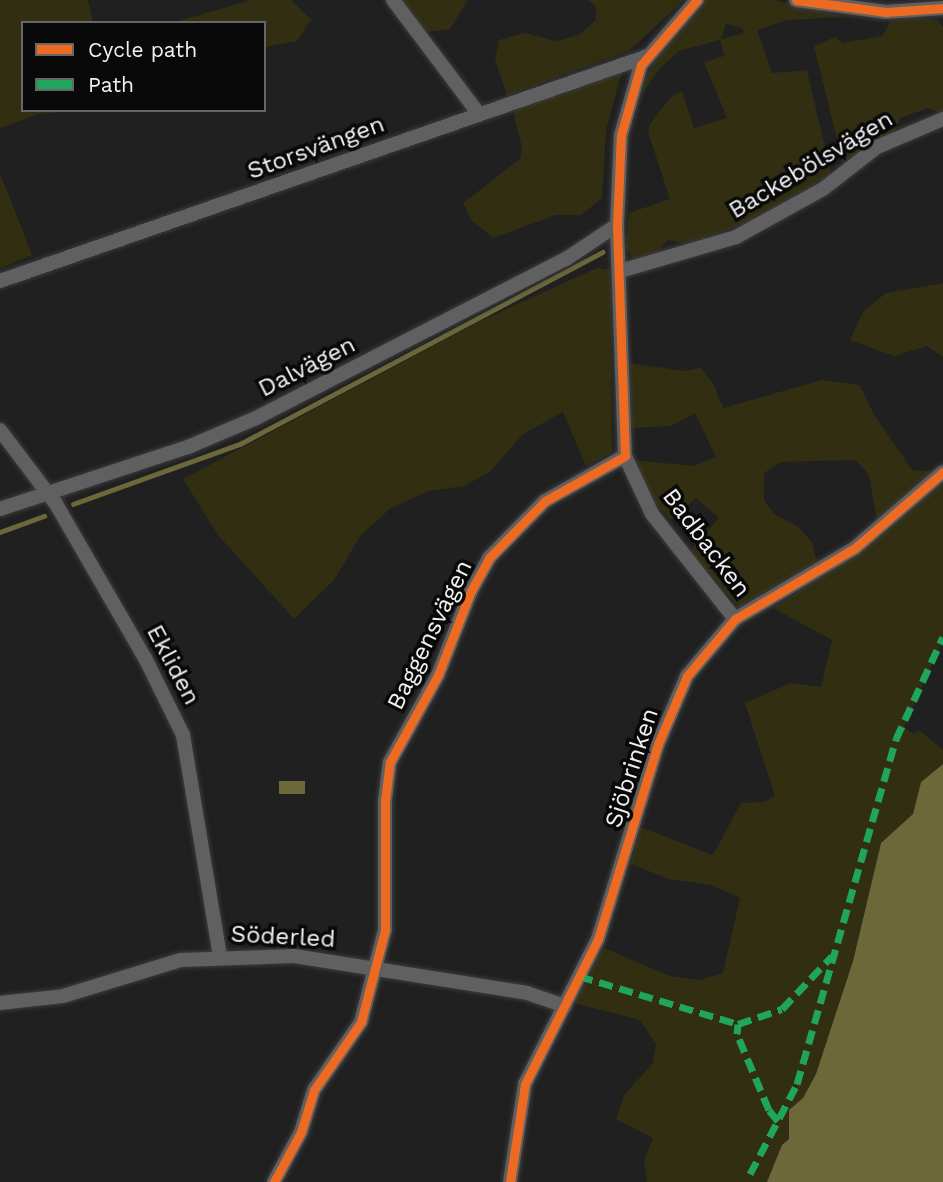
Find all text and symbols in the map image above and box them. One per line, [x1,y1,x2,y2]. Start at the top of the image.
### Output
legend [21,21,266,112]
text: Cycle path [88,37,197,62]
text: Path [88,72,134,97]
street label: Backebölsvägen [724,105,898,225]
street label: Storsvängen [244,110,388,186]
street label: Dalvägen [254,330,360,404]
street label: Badbacken [656,483,756,603]
street label: Baggensvägen [381,555,479,715]
street label: Ekliden [140,620,206,710]
street label: Sjöbrinken [599,705,665,831]
street label: Söderled [230,920,336,954]

